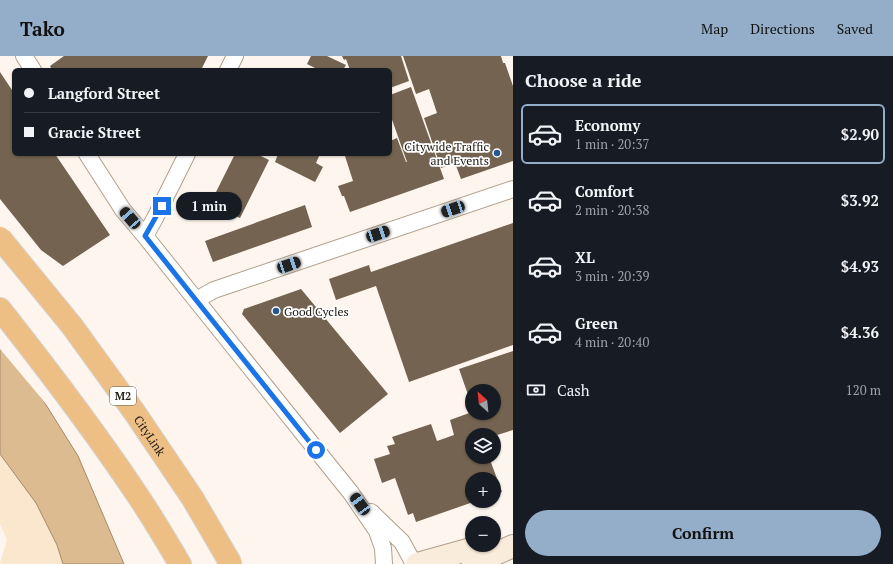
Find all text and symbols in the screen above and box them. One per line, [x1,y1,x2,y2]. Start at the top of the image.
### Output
text: Tako [20,16,65,41]
text: Map [701,19,728,38]
text: Directions [750,19,815,38]
text: Saved [837,19,873,38]
text: Choose a ride [525,68,641,92]
text: Langford Street [48,83,160,103]
text: Economy [575,115,640,135]
icon: car [527,116,563,152]
text: Gracie Street [48,122,141,142]
text: $2.90 [841,124,879,144]
text: 1 min · 20:37 [575,135,649,153]
place label: Citywide Traffic and Events [404,139,489,168]
marker: Citywide Traffic and Events [492,148,502,158]
text: Comfort [575,181,634,201]
icon: car [527,182,563,218]
text: $3.92 [841,190,879,210]
callout: 1 min [176,192,242,220]
route end [153,197,171,215]
text: 1 min [191,197,227,215]
car [440,199,466,219]
text: 2 min · 20:38 [575,201,649,219]
car [118,205,142,231]
car [365,224,391,244]
text: XL [575,247,595,267]
icon: car [527,248,563,284]
car [276,255,302,275]
text: $4.93 [841,256,879,276]
text: 3 min · 20:39 [575,267,649,285]
place label: Good Cycles [284,304,349,319]
marker: Good Cycles [271,306,281,316]
text: Green [575,313,618,333]
icon: car [527,314,563,350]
text: $4.36 [841,322,879,342]
text: 4 min · 20:40 [575,333,649,351]
icon: cash [525,379,547,401]
text: Cash [557,380,590,400]
text: 120 m [846,381,881,399]
north arrow [465,384,501,420]
map controls [465,384,501,552]
road number: M2 [110,387,136,405]
street label: CityLink [131,412,169,459]
button: layers [465,428,501,464]
route start [307,441,325,459]
button: + [465,472,501,508]
car [348,491,372,517]
button: Confirm [525,510,881,556]
button: − [465,516,501,552]

